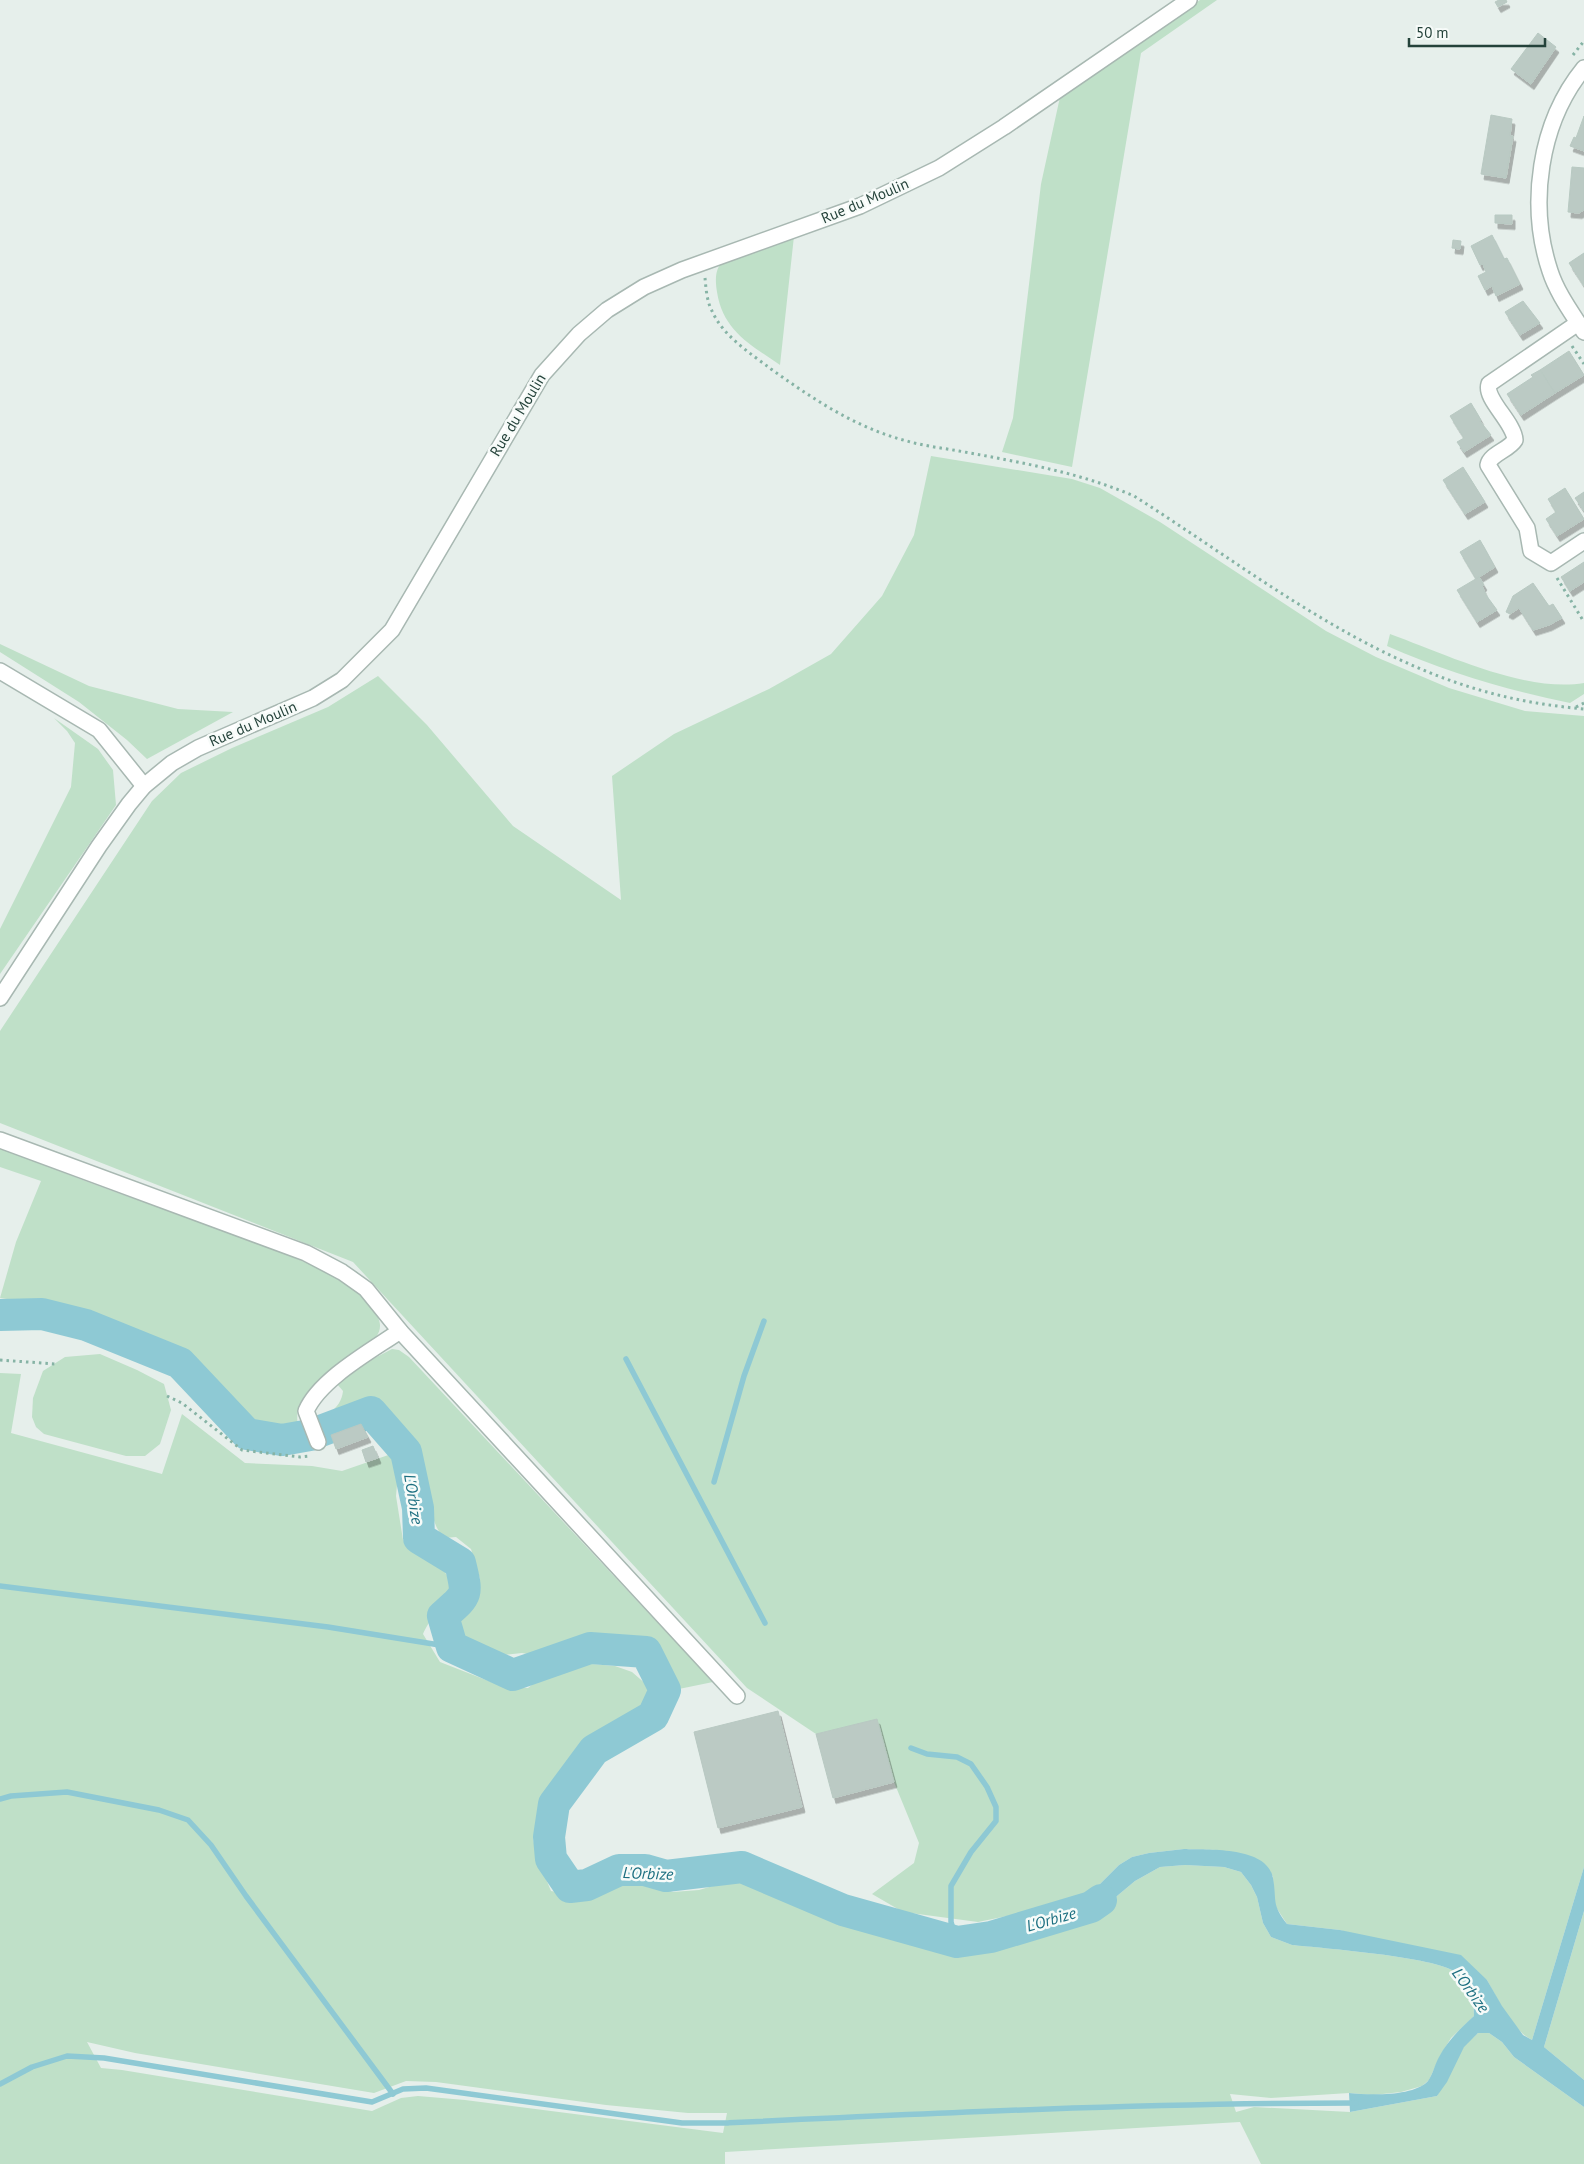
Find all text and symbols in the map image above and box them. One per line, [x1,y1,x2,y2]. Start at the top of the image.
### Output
scale bar [1409,15,1545,47]
text: 50 m [1416,23,1449,42]
street label: Rue du Moulin [818,174,911,228]
street label: Rue du Moulin [485,370,550,460]
street label: Rue du Moulin [206,697,299,751]
water label: L'Orbize [400,1472,428,1526]
water label: L'Orbize [622,1862,674,1884]
water label: L'Orbize [1024,1902,1079,1936]
water label: L'Orbize [1448,1964,1494,2017]

